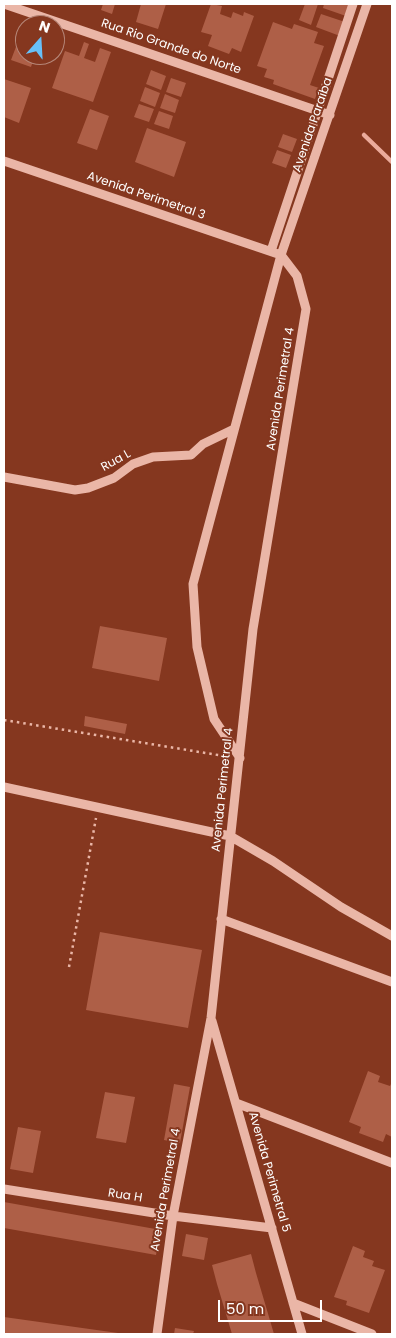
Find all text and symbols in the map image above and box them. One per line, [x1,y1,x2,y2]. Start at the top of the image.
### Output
north arrow [15,15,65,65]
text: N [36,16,53,38]
street label: Rua Rio Grande do Norte [99,16,243,78]
street label: Avenida Paraíba [290,76,336,174]
street label: Avenida Perimetral 3 [85,169,207,223]
street label: Avenida Perimetral 4 [264,326,298,452]
street label: Rua L [99,447,133,475]
street label: Avenida Perimetral 4 [209,727,237,853]
street label: Avenida Perimetral 5 [245,1110,293,1234]
street label: Avenida Perimetral 4 [148,1127,184,1253]
street label: Rua H [107,1186,143,1206]
scale bar [221,1290,325,1322]
text: 50 m [226,1298,264,1319]

